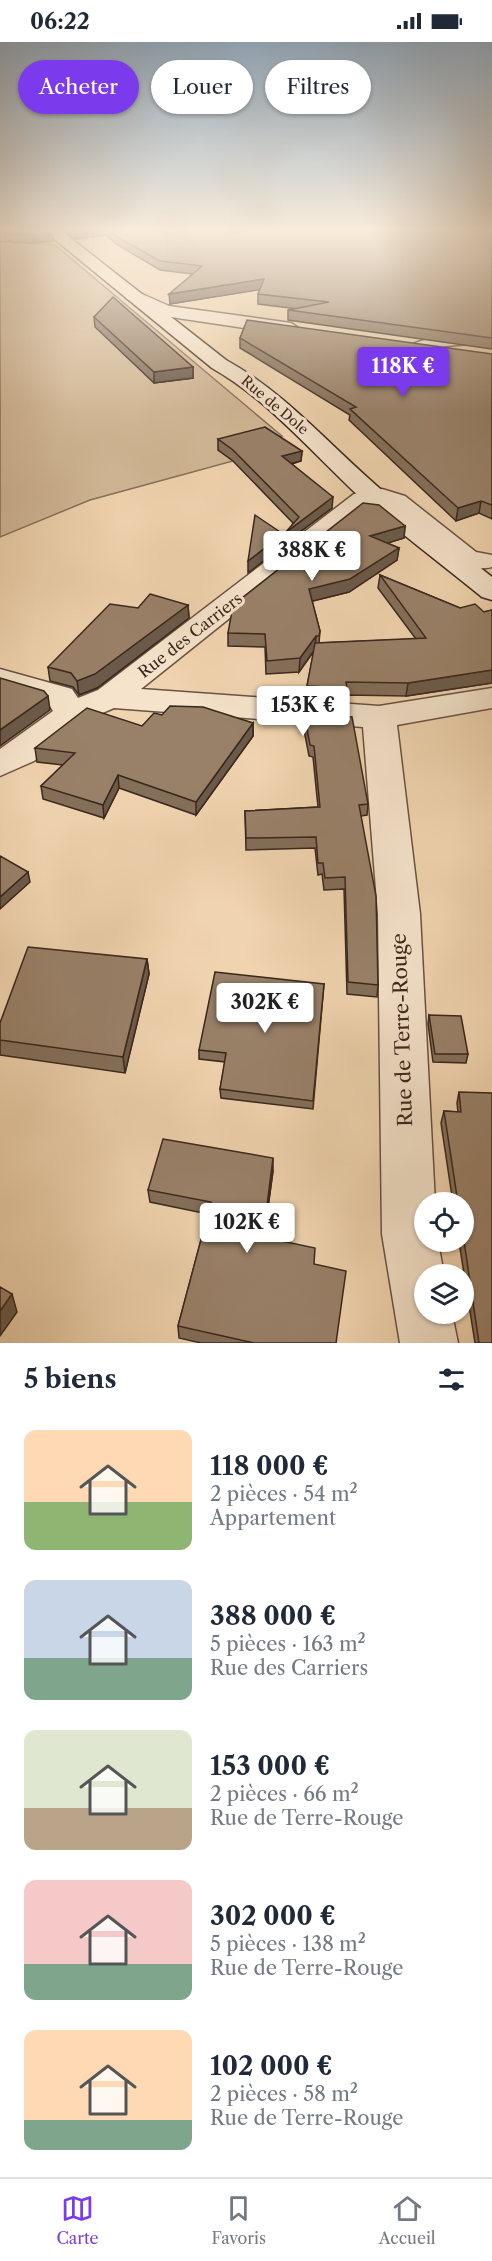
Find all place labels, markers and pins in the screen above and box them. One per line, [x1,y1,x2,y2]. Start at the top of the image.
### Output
pin: 118K € [354,347,452,398]
pin: 388K € [263,531,361,582]
pin: 153K € [254,686,352,737]
pin: 302K € [216,983,314,1034]
pin: 102K € [198,1203,296,1254]

